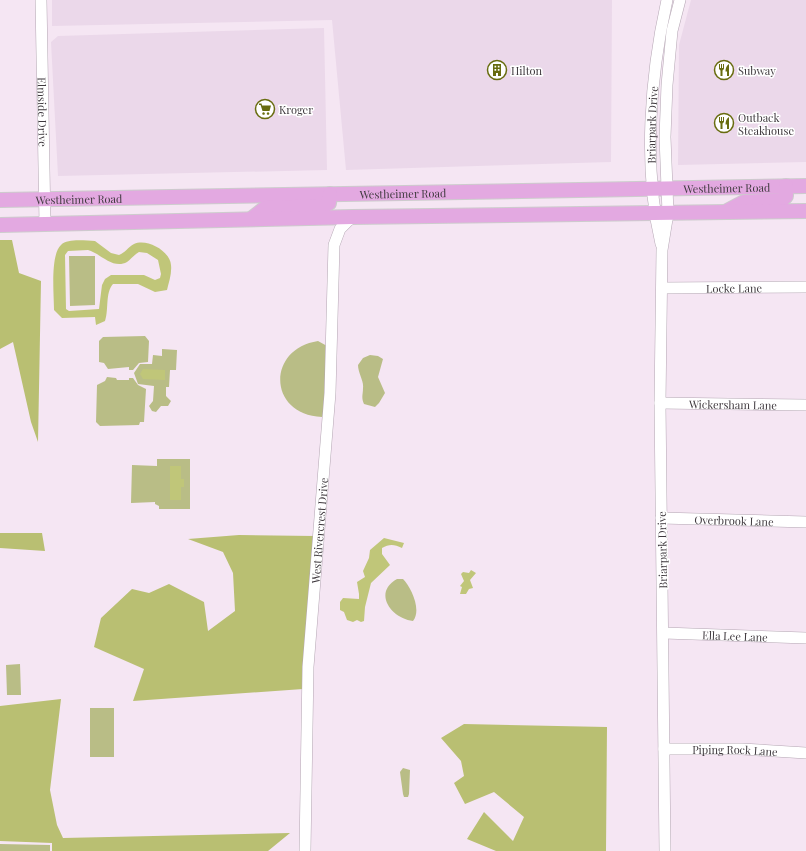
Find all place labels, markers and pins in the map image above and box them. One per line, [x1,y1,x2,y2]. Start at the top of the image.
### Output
building icon: Hilton [486,59,508,81]
restaurant icon: Subway [713,59,735,81]
place label: Hilton [511,63,543,78]
place label: Subway [738,63,776,78]
supermarket icon: Kroger [254,98,276,120]
place label: Kroger [279,102,313,117]
place label: Outback Steakhouse [738,110,794,138]
restaurant icon: Outback Steakhouse [713,112,735,134]

